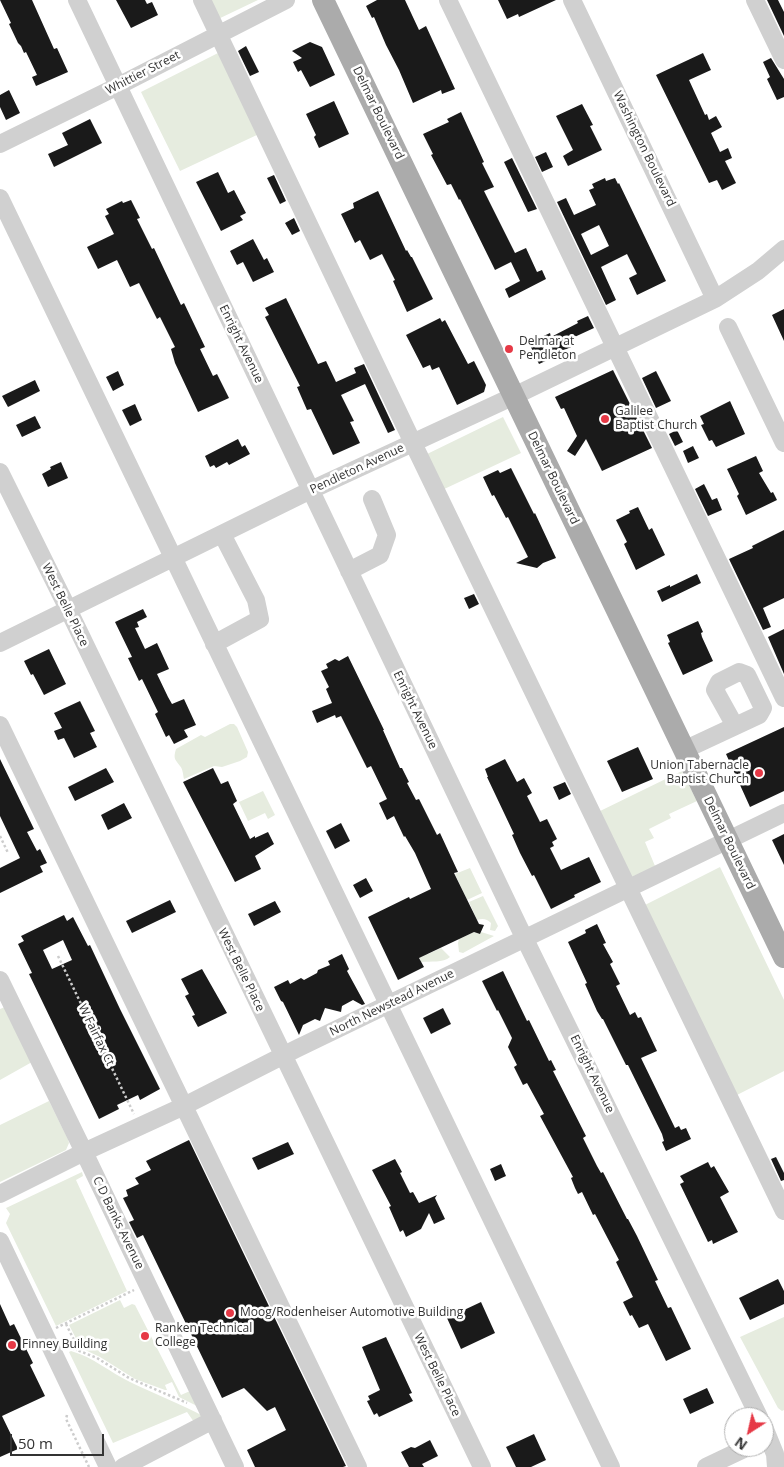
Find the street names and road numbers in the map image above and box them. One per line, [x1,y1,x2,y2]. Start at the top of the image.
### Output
street label: Whittier Street [103,48,183,98]
street label: Delmar Boulevard [349,64,407,162]
street label: Washington Boulevard [610,89,678,209]
street label: Enright Avenue [216,303,266,385]
street label: Delmar Boulevard [524,429,582,527]
street label: Pendleton Avenue [308,441,406,497]
street label: West Belle Place [39,561,91,649]
street label: Enright Avenue [390,669,440,751]
street label: Delmar Boulevard [700,794,758,892]
street label: West Belle Place [215,926,267,1014]
street label: North Newstead Avenue [327,967,457,1039]
street label: W Fairfax Ct [75,1002,117,1068]
street label: Enright Avenue [567,1033,617,1115]
street label: C D Banks Avenue [89,1174,147,1272]
street label: West Belle Place [411,1331,463,1419]

